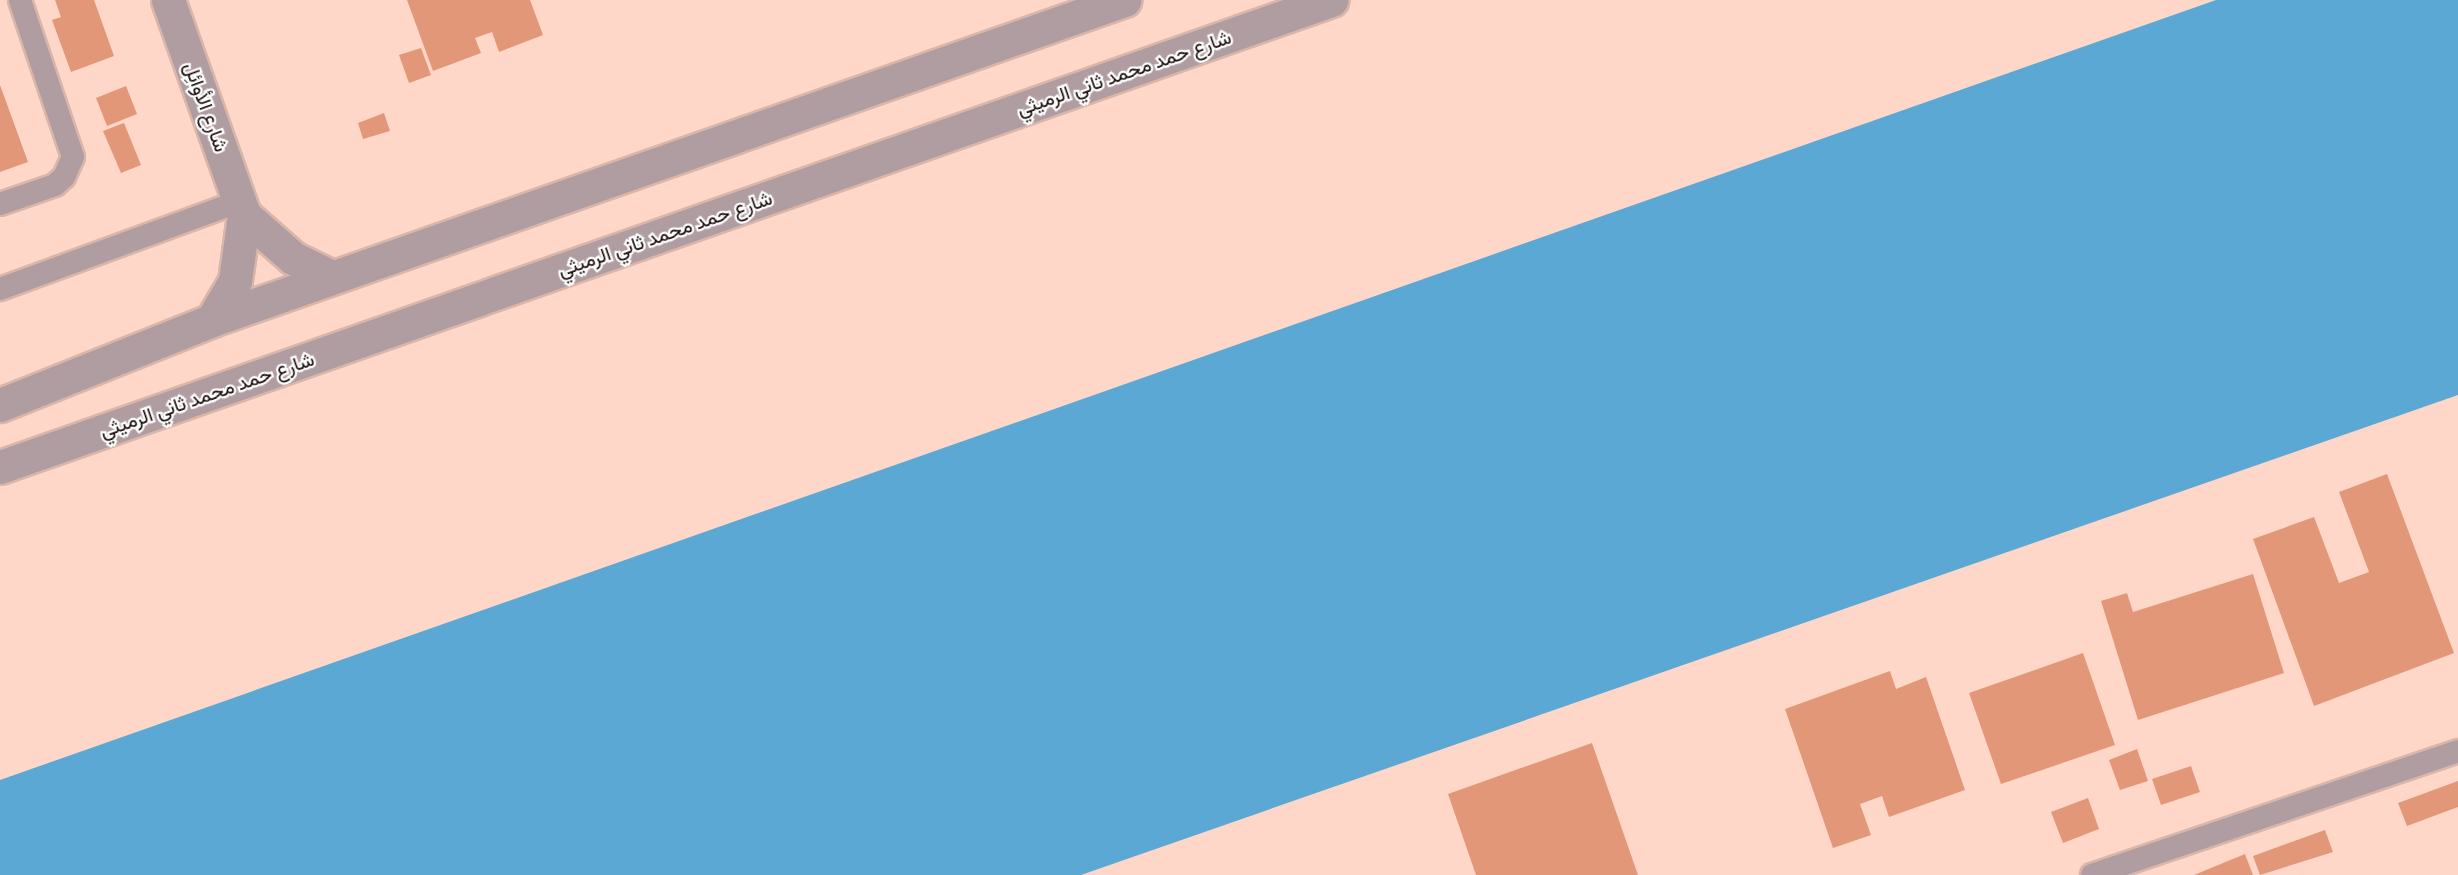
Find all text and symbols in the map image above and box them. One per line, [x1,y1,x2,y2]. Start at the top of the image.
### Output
street label: شارع حمد محمد ثاني الرميثي [1014,25,1234,121]
street label: شارع الأوائِل [179,59,233,155]
street label: شارع حمد محمد ثاني الرميثي [555,186,775,282]
street label: شارع حمد محمد ثاني الرميثي [97,347,317,443]

